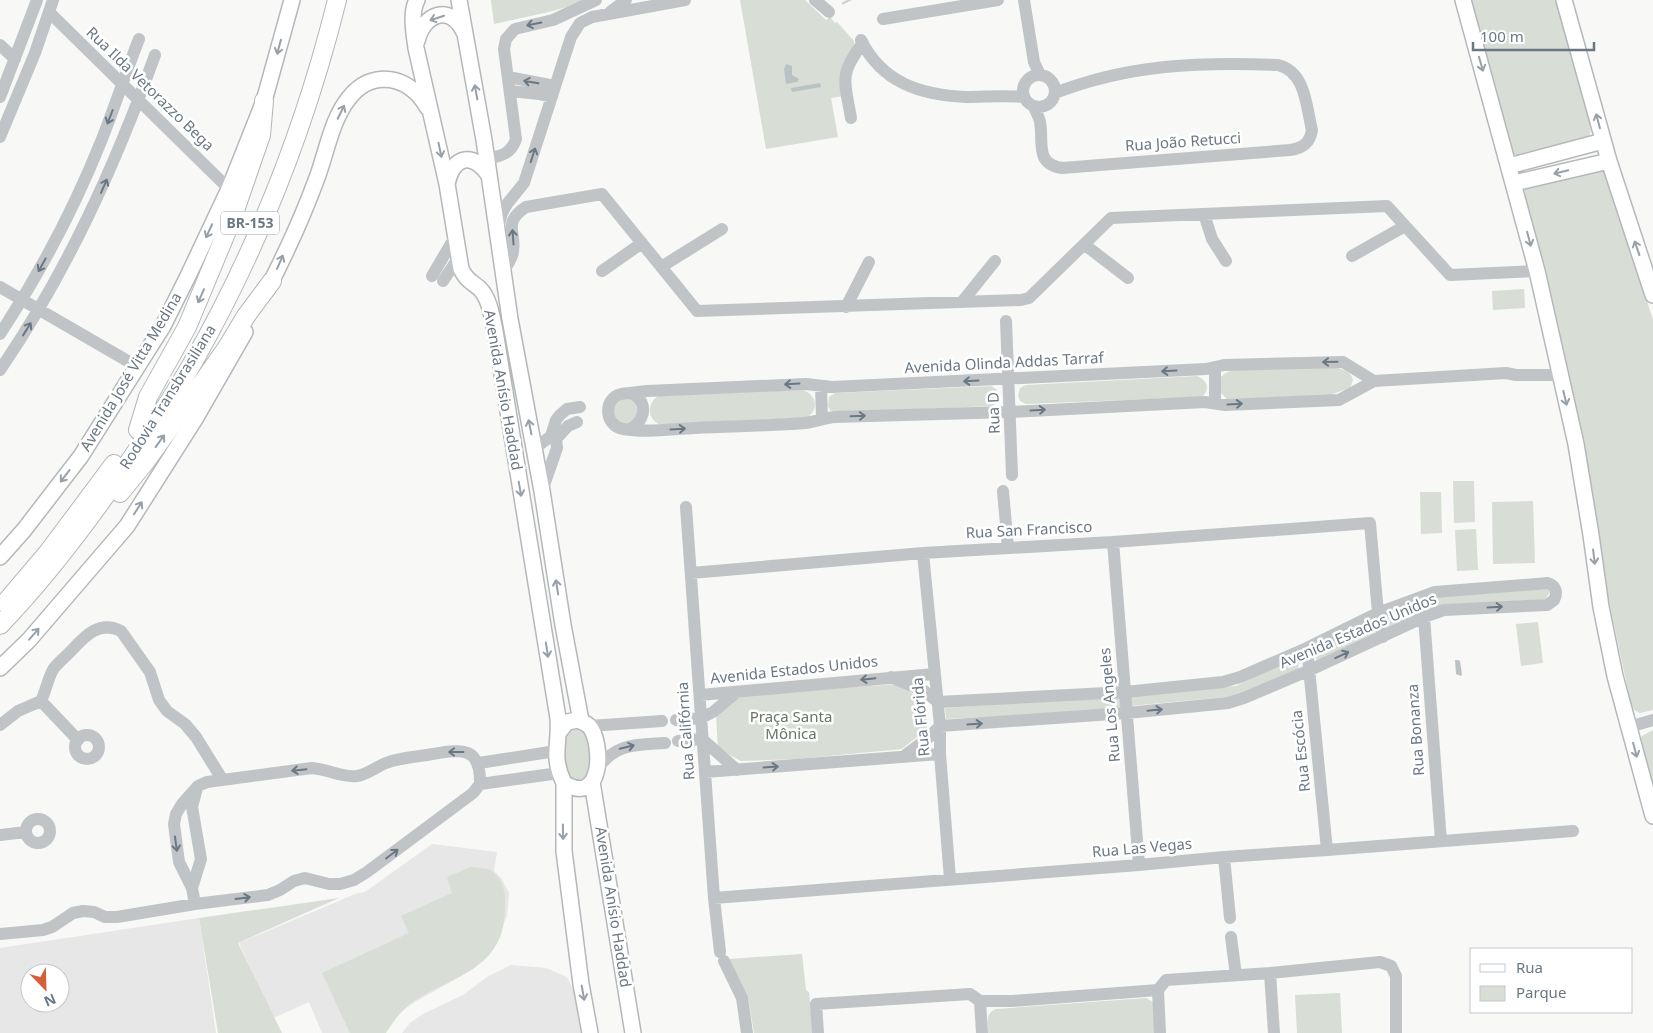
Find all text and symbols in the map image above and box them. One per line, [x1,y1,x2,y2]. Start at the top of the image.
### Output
one-way arrow [429,13,445,23]
one-way arrow [527,20,543,30]
scale bar [1473,20,1594,52]
street label: Rua Ilda Vetorazzo Bega [82,22,219,155]
text: 100 m [1480,26,1524,46]
one-way arrow [273,39,283,55]
one-way arrow [1476,55,1486,71]
one-way arrow [524,77,540,86]
one-way arrow [470,84,480,100]
one-way arrow [336,104,346,119]
one-way arrow [105,109,114,125]
one-way arrow [1592,113,1602,129]
street label: Rua João Retucci [1124,127,1242,155]
one-way arrow [436,142,445,158]
one-way arrow [529,147,538,163]
one-way arrow [1554,168,1570,177]
one-way arrow [99,179,109,194]
road number: BR-153 [221,212,279,234]
one-way arrow [204,223,213,238]
one-way arrow [508,229,517,245]
one-way arrow [1524,231,1534,247]
one-way arrow [1632,241,1641,257]
one-way arrow [276,255,286,270]
one-way arrow [36,257,46,271]
street label: Avenida José Vitta Medina [75,288,186,455]
one-way arrow [195,288,205,303]
street label: Avenida Anísio Haddad [480,308,528,472]
street label: Rodovia Transbrasiliana [114,320,220,473]
one-way arrow [22,322,32,336]
street label: Avenida Olinda Addas Tarraf [904,347,1105,377]
one-way arrow [1323,358,1339,367]
one-way arrow [1161,367,1177,376]
one-way arrow [964,376,980,386]
one-way arrow [784,380,800,389]
one-way arrow [1561,389,1570,405]
street label: Rua D [982,392,1004,434]
one-way arrow [1226,400,1242,409]
one-way arrow [1029,406,1045,415]
one-way arrow [849,412,865,421]
one-way arrow [525,419,534,435]
one-way arrow [670,424,686,433]
one-way arrow [155,434,165,448]
one-way arrow [59,470,70,483]
one-way arrow [516,481,526,497]
one-way arrow [133,502,143,516]
street label: Rua San Francisco [965,516,1093,542]
one-way arrow [1589,549,1599,565]
one-way arrow [552,580,562,596]
street label: Avenida Estados Unidos [1276,588,1439,672]
one-way arrow [1487,603,1503,612]
one-way arrow [29,627,40,640]
one-way arrow [542,641,552,657]
street label: Rua Los Angeles [1094,647,1124,763]
street label: Avenida Estados Unidos [709,650,879,688]
one-way arrow [1334,650,1349,659]
one-way arrow [860,674,876,684]
street label: Rua Flórida [907,677,933,757]
street label: Rua Califórnia [672,681,698,781]
street label: Rua Bonanza [1402,683,1428,777]
one-way arrow [1147,705,1163,715]
park label: Praça Santa Mônica [750,706,832,743]
street label: Rua Escócia [1286,709,1314,793]
one-way arrow [967,719,983,728]
one-way arrow [618,742,634,751]
one-way arrow [1631,742,1641,758]
one-way arrow [449,747,465,756]
one-way arrow [763,762,779,772]
one-way arrow [291,765,307,775]
one-way arrow [559,824,568,840]
street label: Avenida Anísio Haddad [591,825,637,989]
street label: Rua Las Vegas [1091,833,1193,861]
one-way arrow [171,836,181,852]
one-way arrow [385,848,398,859]
one-way arrow [235,893,251,903]
legend [1470,948,1633,1013]
text: Rua [1516,957,1543,977]
north arrow [20,963,70,1013]
text: Parque [1516,982,1566,1002]
one-way arrow [579,985,589,1001]
text: N [41,989,59,1011]

